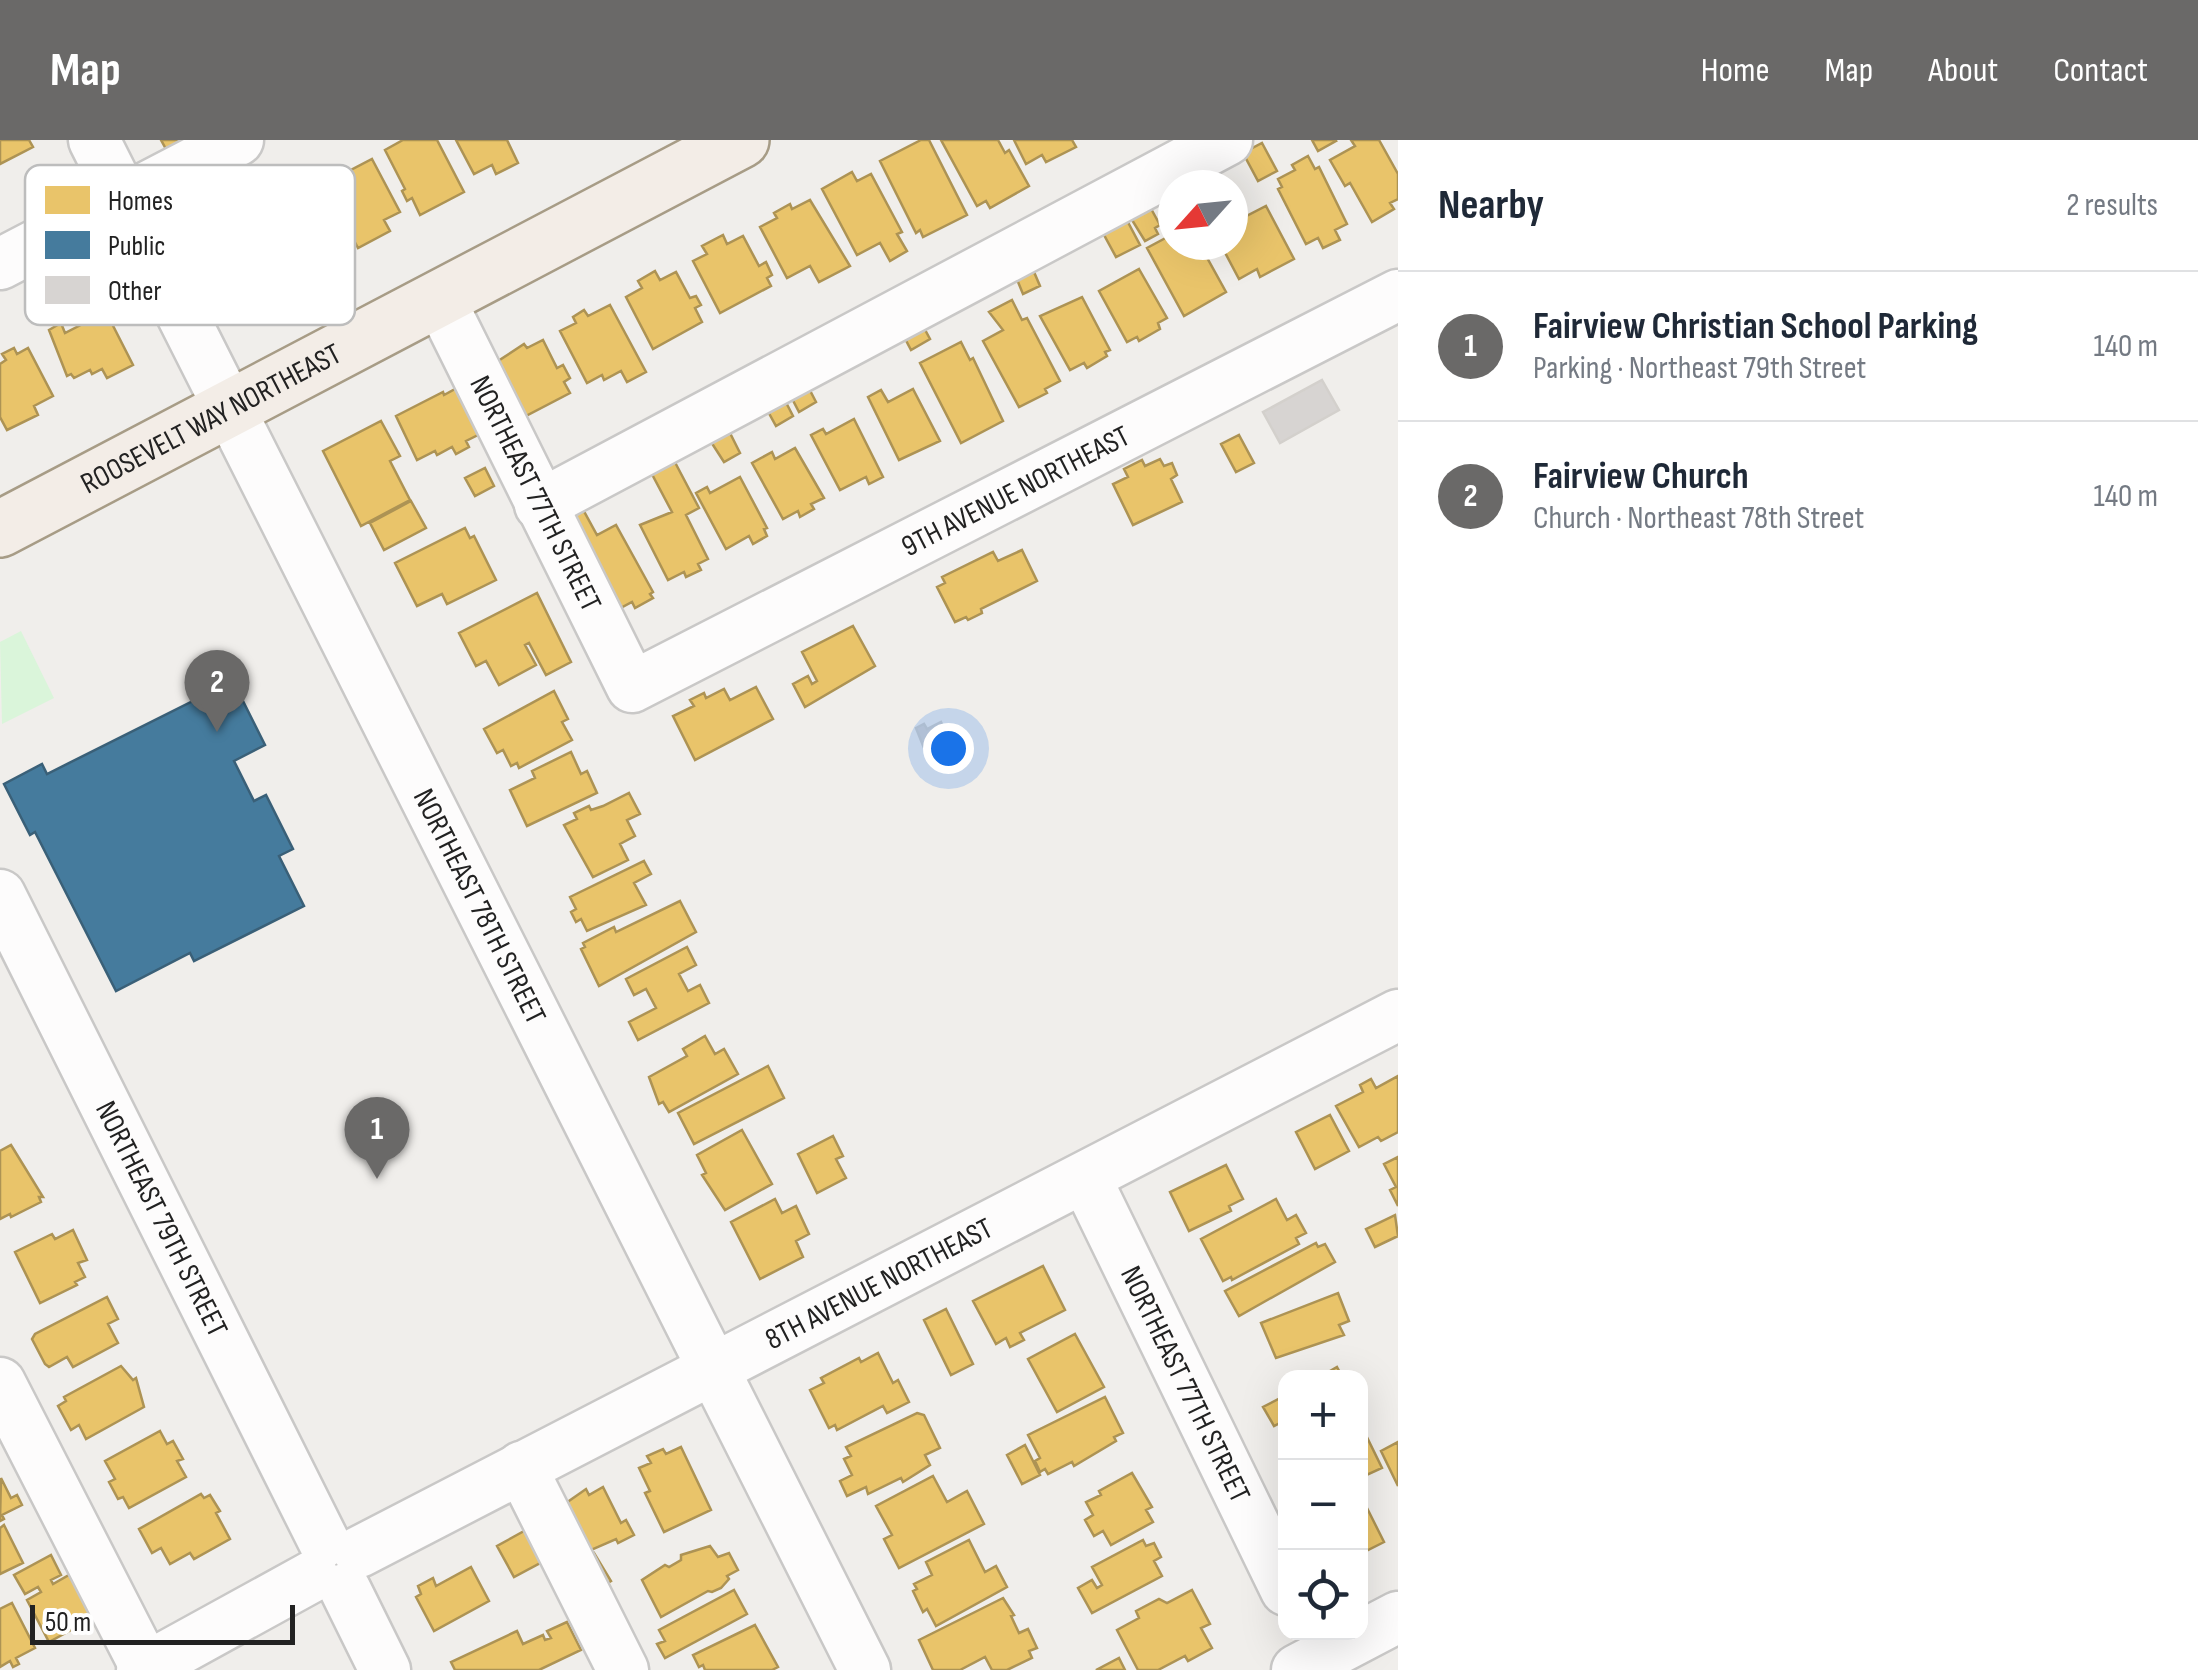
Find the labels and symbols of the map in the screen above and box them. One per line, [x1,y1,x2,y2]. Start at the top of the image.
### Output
legend [25,165,355,325]
north arrow [1158,170,1248,260]
text: Homes [108,185,173,218]
text: Public [108,230,165,263]
text: Other [108,275,162,308]
street label: ROOSEVELT WAY NORTHEAST [75,336,347,502]
street label: NORTHEAST 77TH STREET [461,370,609,617]
street label: 9TH AVENUE NORTHEAST [896,418,1136,565]
pin: 2 [184,650,250,732]
your location [923,723,974,774]
street label: NORTHEAST 78TH STREET [405,783,553,1030]
street label: NORTHEAST 79TH STREET [87,1095,235,1343]
pin: 1 [344,1096,410,1179]
street label: 8TH AVENUE NORTHEAST [759,1211,999,1358]
street label: NORTHEAST 77TH STREET [1112,1260,1258,1508]
scale bar [30,1600,295,1644]

